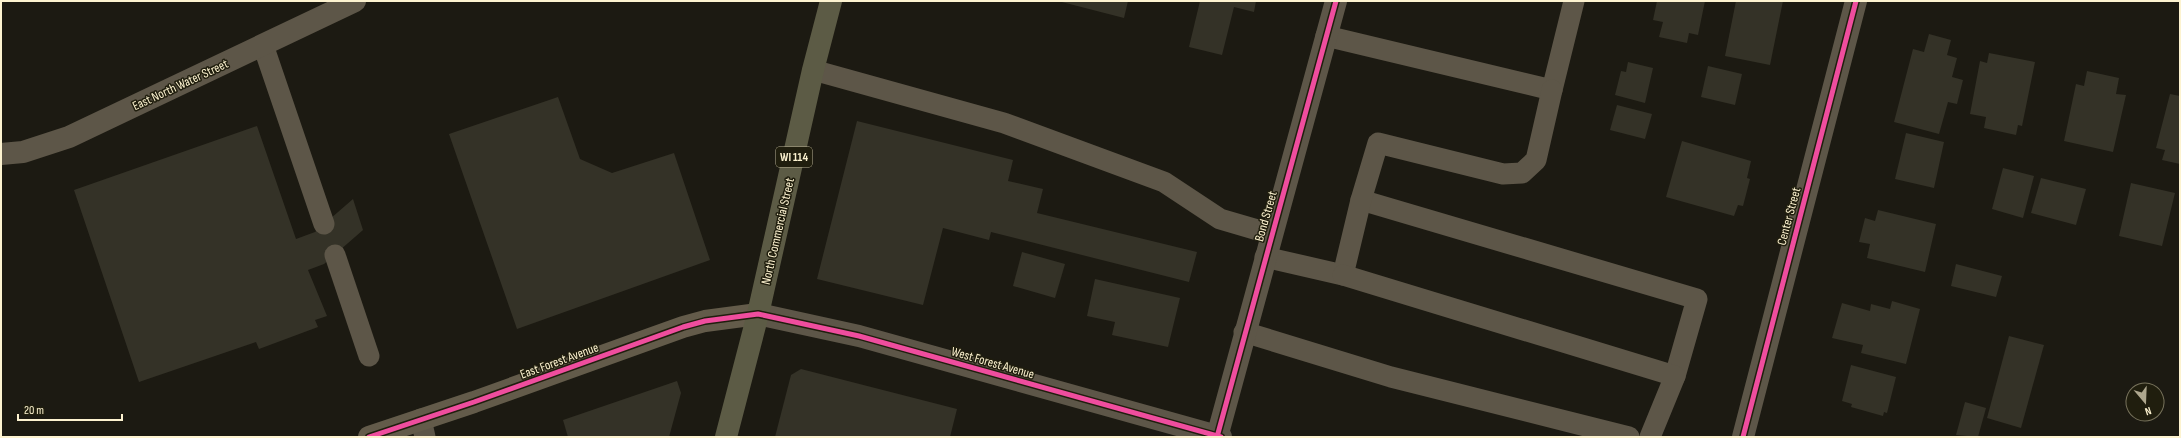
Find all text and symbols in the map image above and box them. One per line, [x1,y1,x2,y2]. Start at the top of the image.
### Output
street label: East North Water Street [130,56,231,114]
road number: WI 114 [776,147,812,167]
street label: North Commercial Street [758,176,798,286]
street label: Center Street [1774,185,1804,247]
street label: Bond Street [1251,189,1281,243]
street label: East Forest Avenue [518,339,601,383]
street label: West Forest Avenue [949,343,1036,382]
north arrow [2125,382,2165,422]
scale bar [18,396,122,422]
text: 20 m [24,403,44,418]
text: N [2143,404,2153,418]

